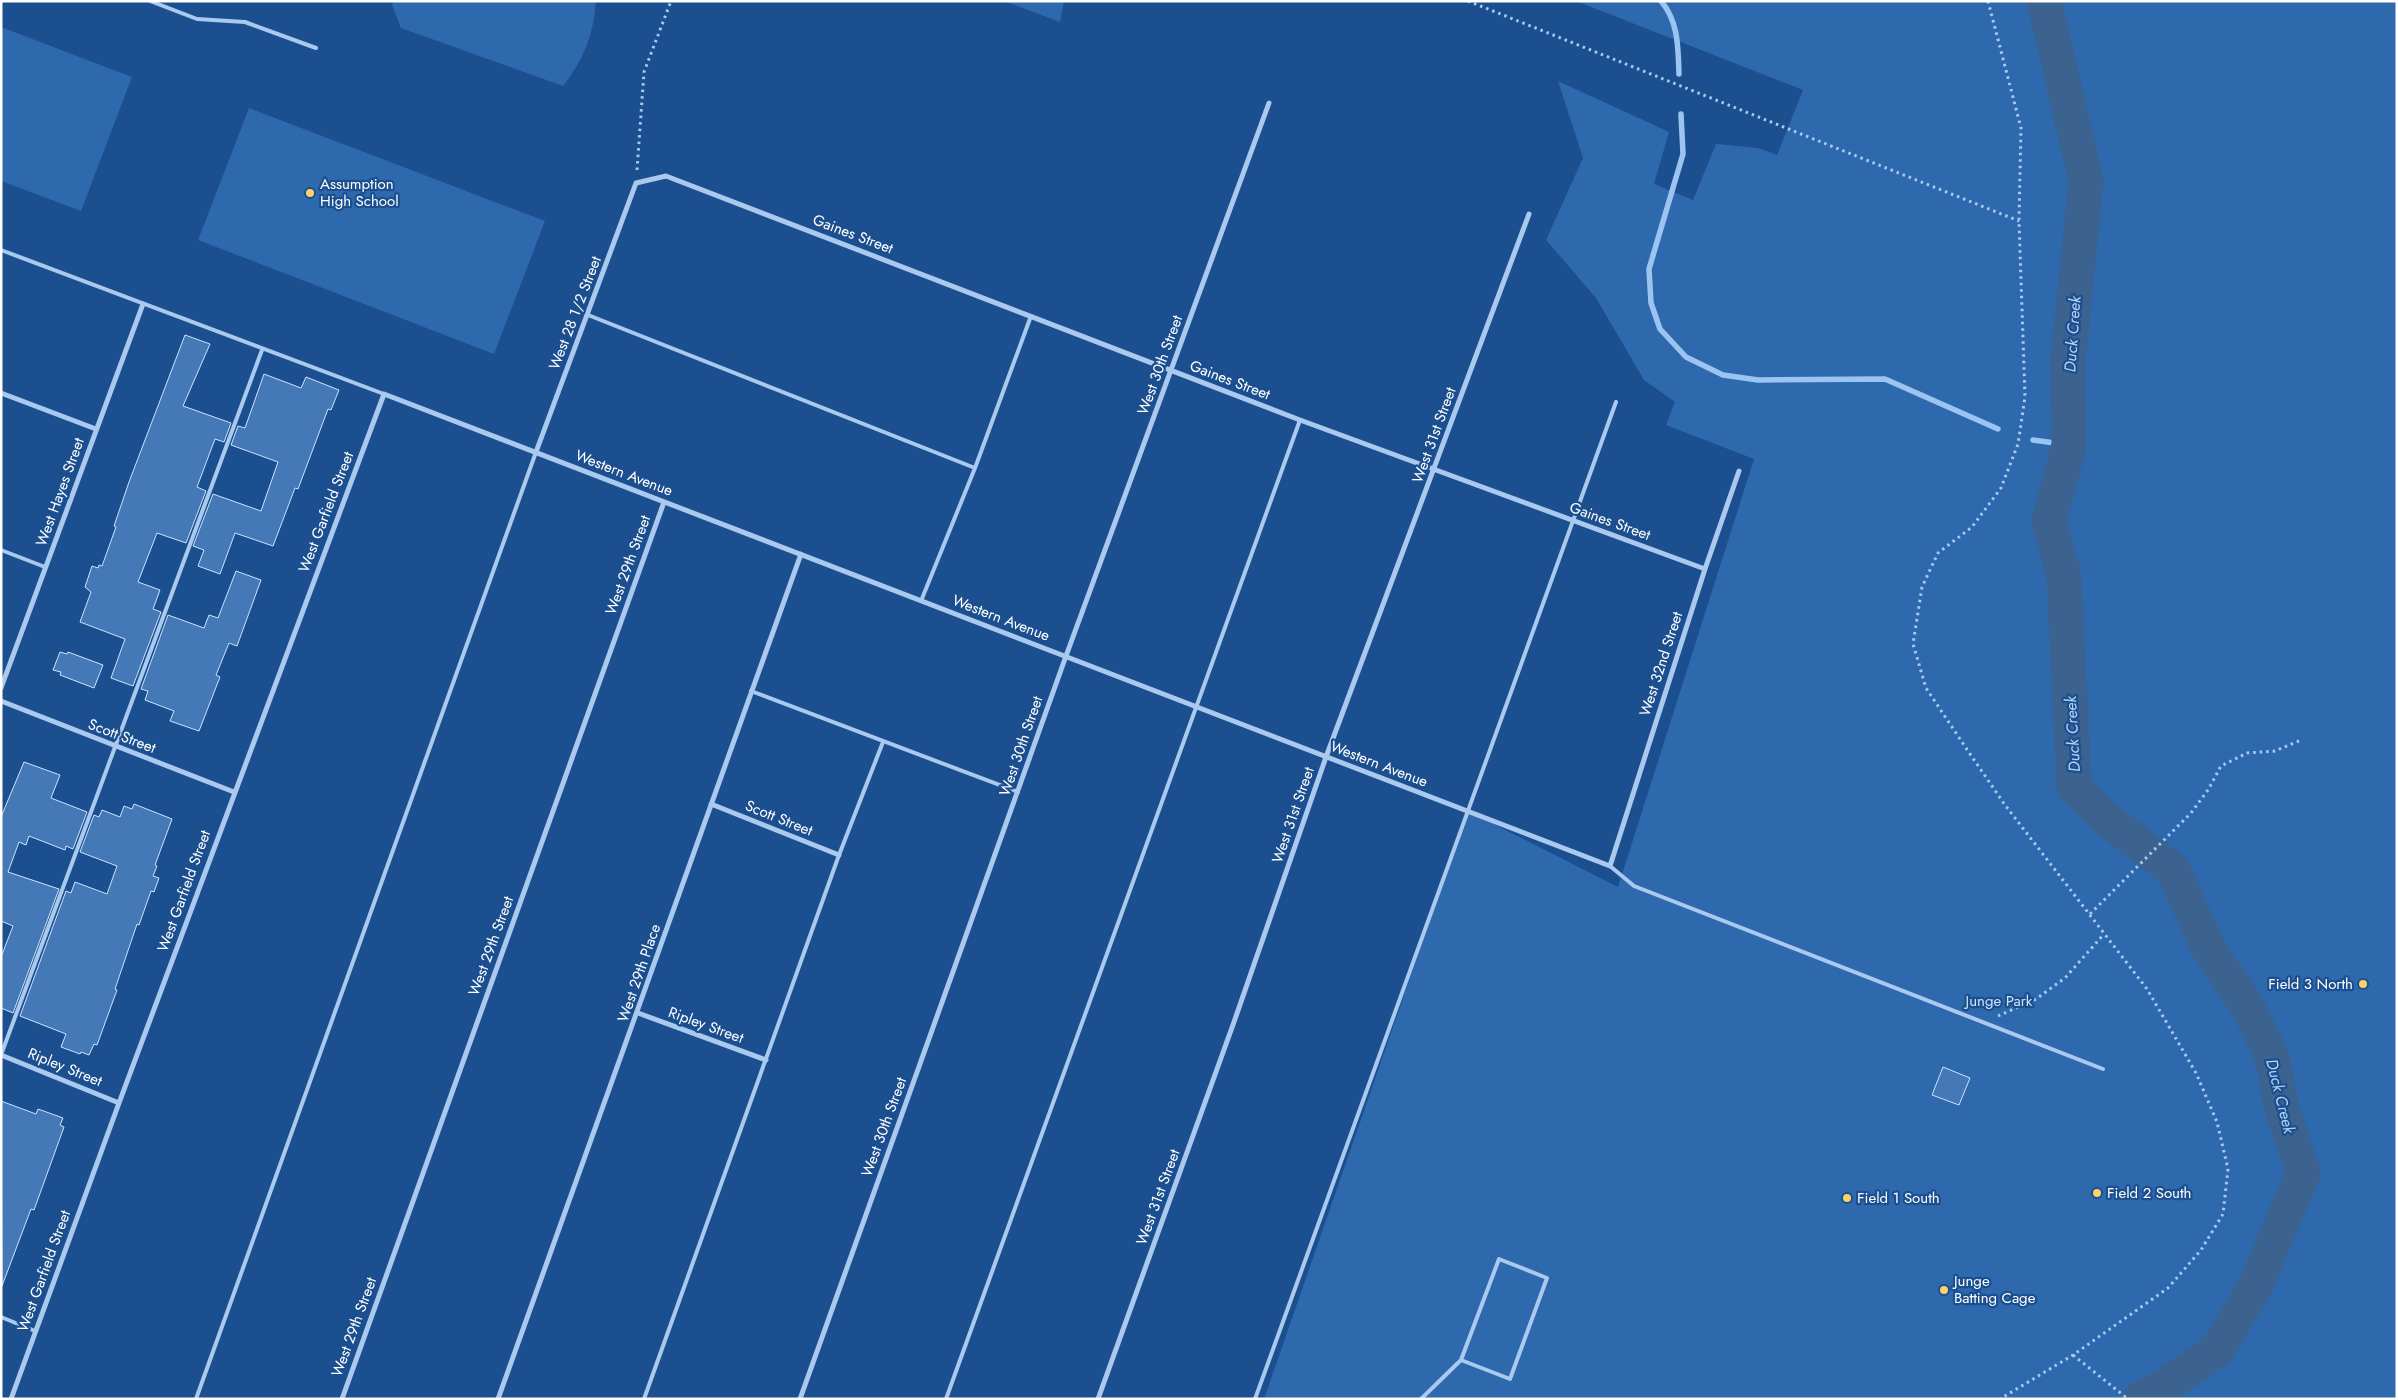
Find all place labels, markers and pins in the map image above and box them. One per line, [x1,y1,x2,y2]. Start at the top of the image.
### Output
place label: Assumption High School [320,173,399,212]
marker: Assumption High School [304,187,316,199]
place label: Field 3 North [2268,973,2353,995]
marker: Field 3 North [2357,978,2369,990]
place label: Field 2 South [2107,1182,2191,1204]
place label: Field 1 South [1857,1187,1940,1209]
marker: Field 2 South [2091,1187,2103,1199]
marker: Field 1 South [1841,1192,1853,1204]
place label: Junge Batting Cage [1952,1270,2036,1309]
marker: Junge Batting Cage [1938,1284,1950,1296]

